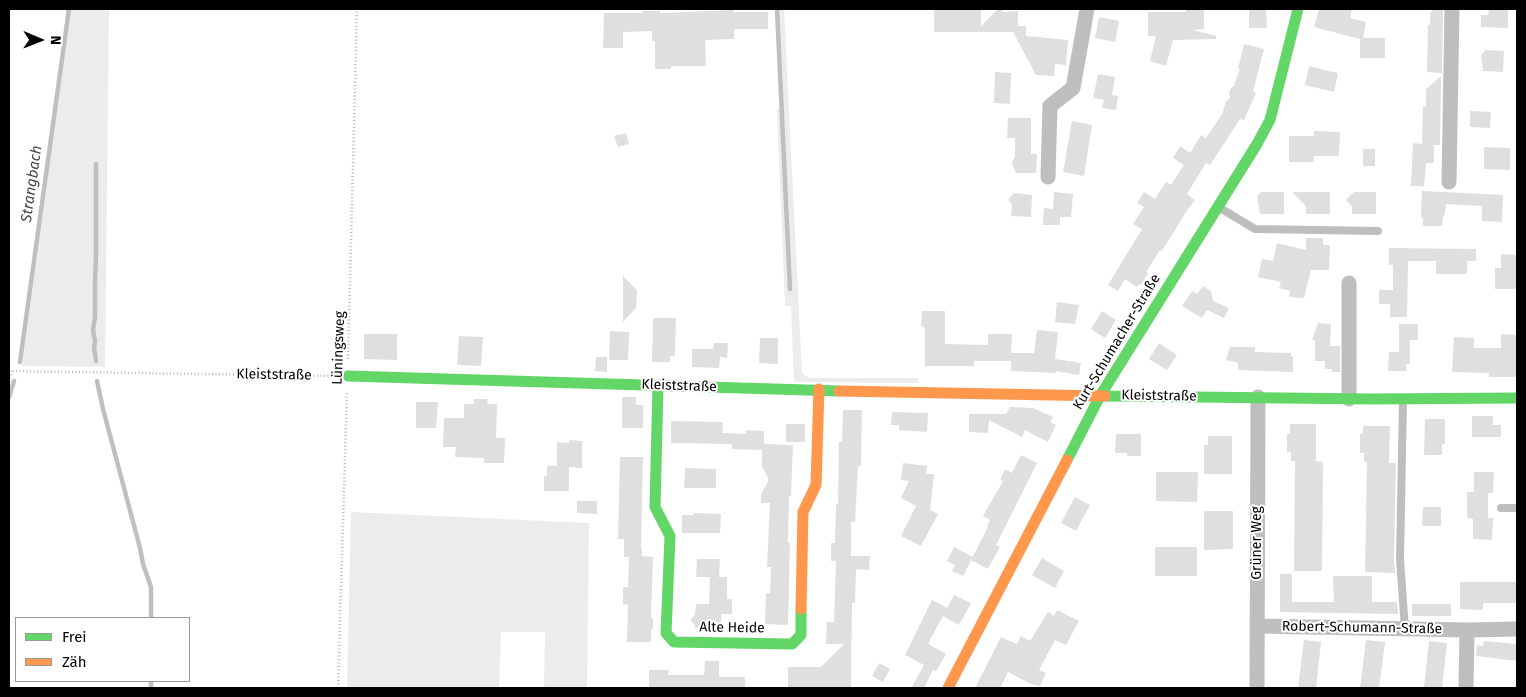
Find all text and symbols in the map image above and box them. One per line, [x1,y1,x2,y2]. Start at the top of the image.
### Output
north arrow [15,15,65,65]
text: N [47,35,64,45]
water label: Strangbach [18,144,46,224]
street label: Kurt-Schumacher-Straße [1070,271,1164,413]
street label: Lüningsweg [329,311,349,385]
street label: Kleiststraße [236,366,312,384]
street label: Kleiststraße [641,376,717,396]
street label: Kleiststraße [1121,387,1197,405]
street label: Grüner Weg [1249,506,1265,580]
legend [15,617,190,682]
street label: Robert-Schumann-Straße [1282,618,1442,638]
street label: Alte Heide [699,619,765,637]
text: Frei [62,628,87,646]
text: Zäh [62,653,87,671]

